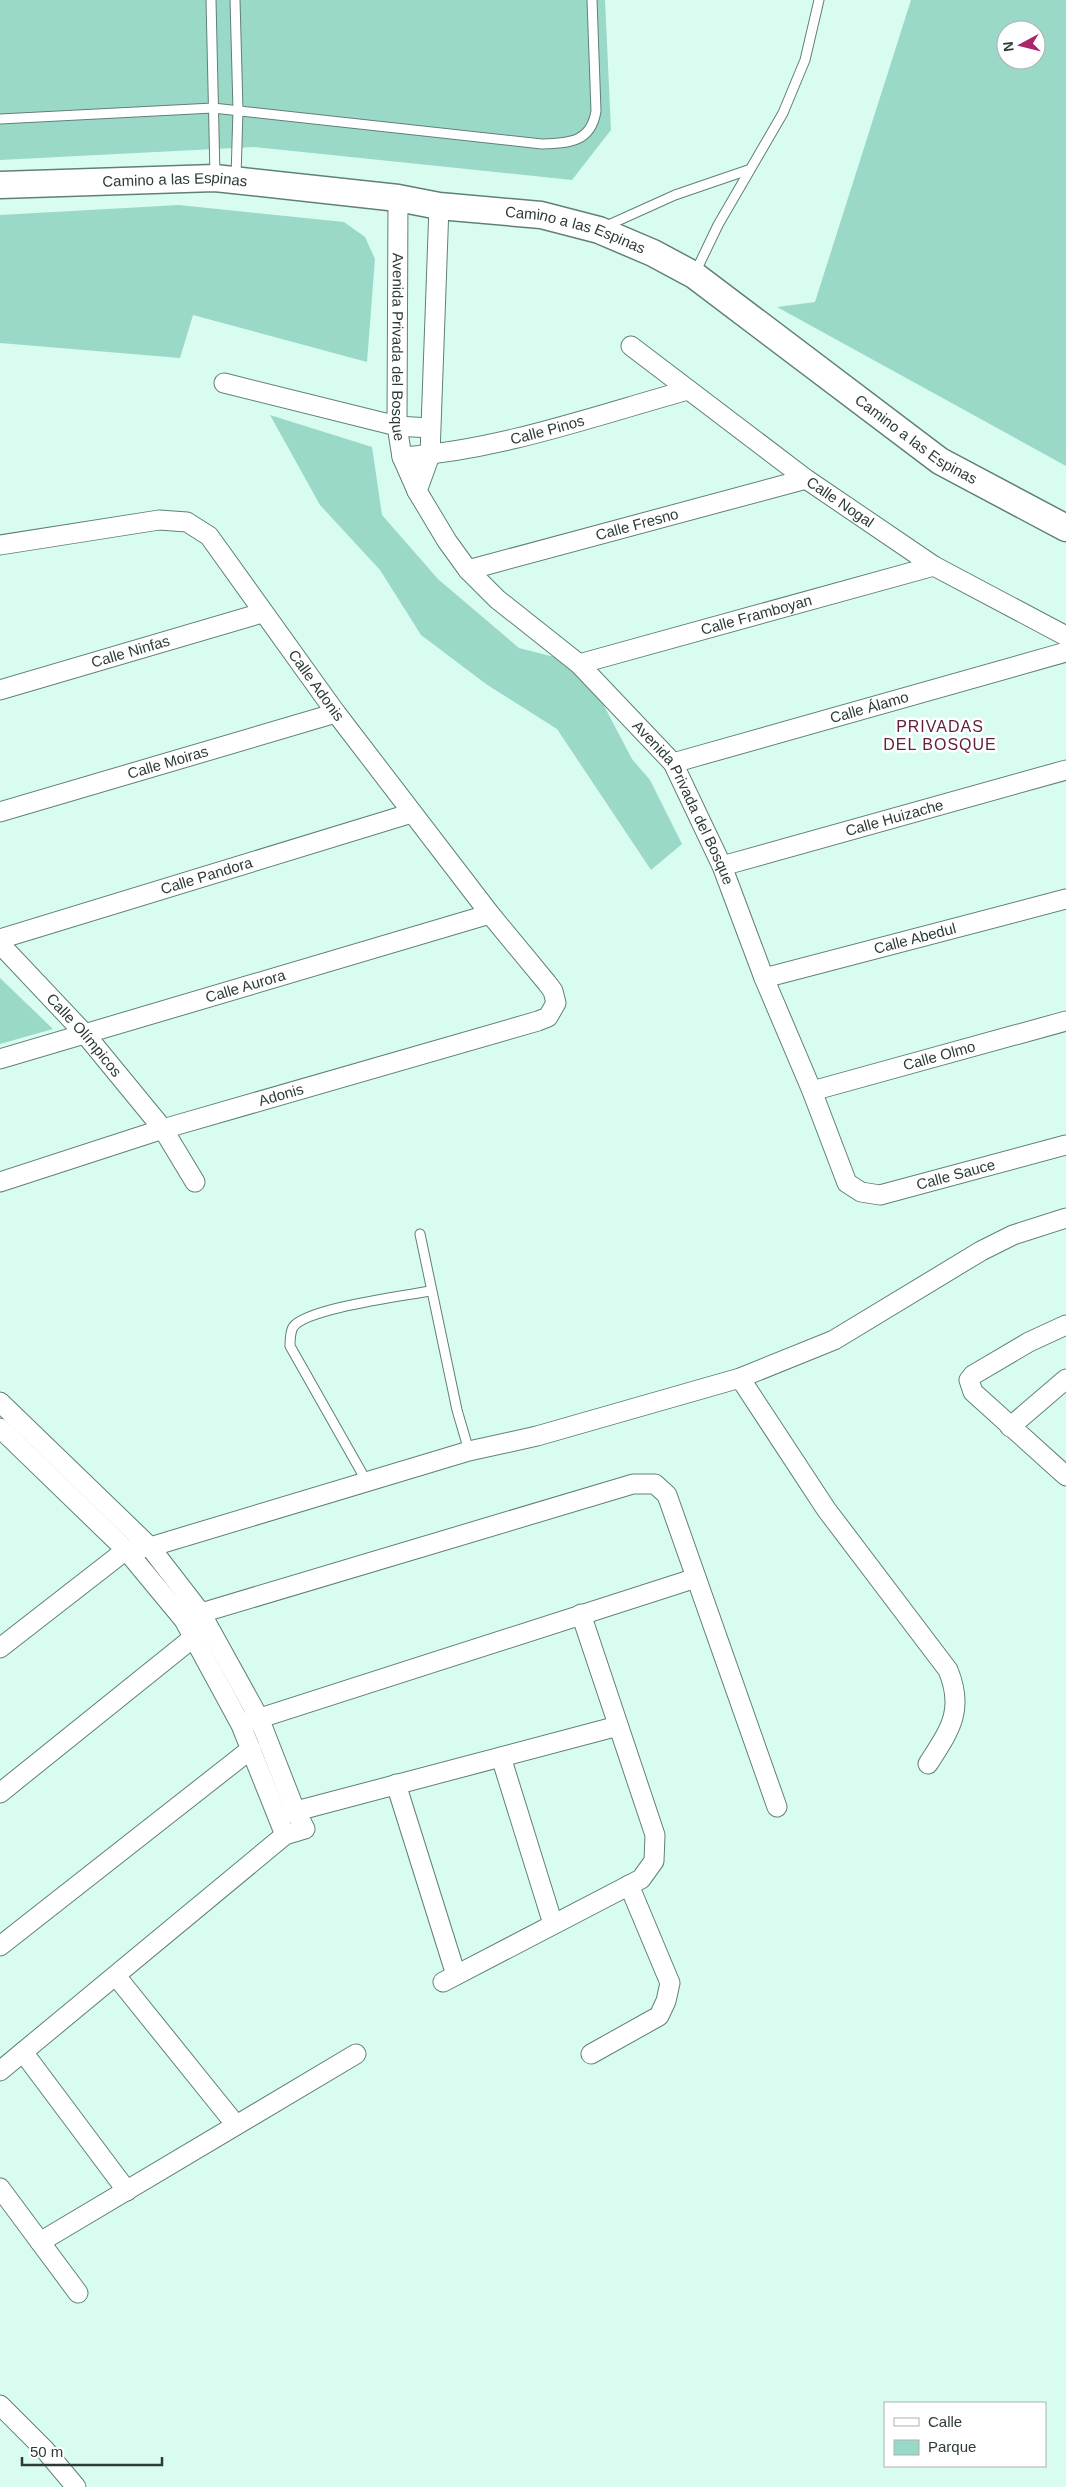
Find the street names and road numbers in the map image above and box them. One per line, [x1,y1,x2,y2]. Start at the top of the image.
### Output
street label: Camino a las Espinas [102,169,248,190]
street label: Camino a las Espinas [504,203,648,257]
street label: Avenida Privada del Bosque [389,253,408,442]
street label: Camino a las Espinas [852,391,980,487]
street label: Calle Pinos [508,412,586,447]
street label: Calle Nogal [803,473,877,531]
street label: Calle Fresno [594,505,680,543]
street label: Calle Framboyan [699,591,814,638]
street label: Calle Ninfas [89,632,172,671]
street label: Calle Adonis [285,646,348,724]
street label: Calle Álamo [828,688,910,726]
street label: Avenida Privada del Bosque [629,717,737,887]
street label: Calle Moiras [125,742,210,782]
street label: Calle Huizache [843,796,945,839]
street label: Calle Pandora [158,853,255,897]
street label: Calle Abedul [872,919,958,957]
street label: Calle Aurora [203,966,288,1006]
street label: Calle Olímpicos [43,990,125,1080]
street label: Calle Olmo [901,1037,977,1074]
street label: Adonis [256,1080,305,1109]
street label: Calle Sauce [914,1155,997,1193]

